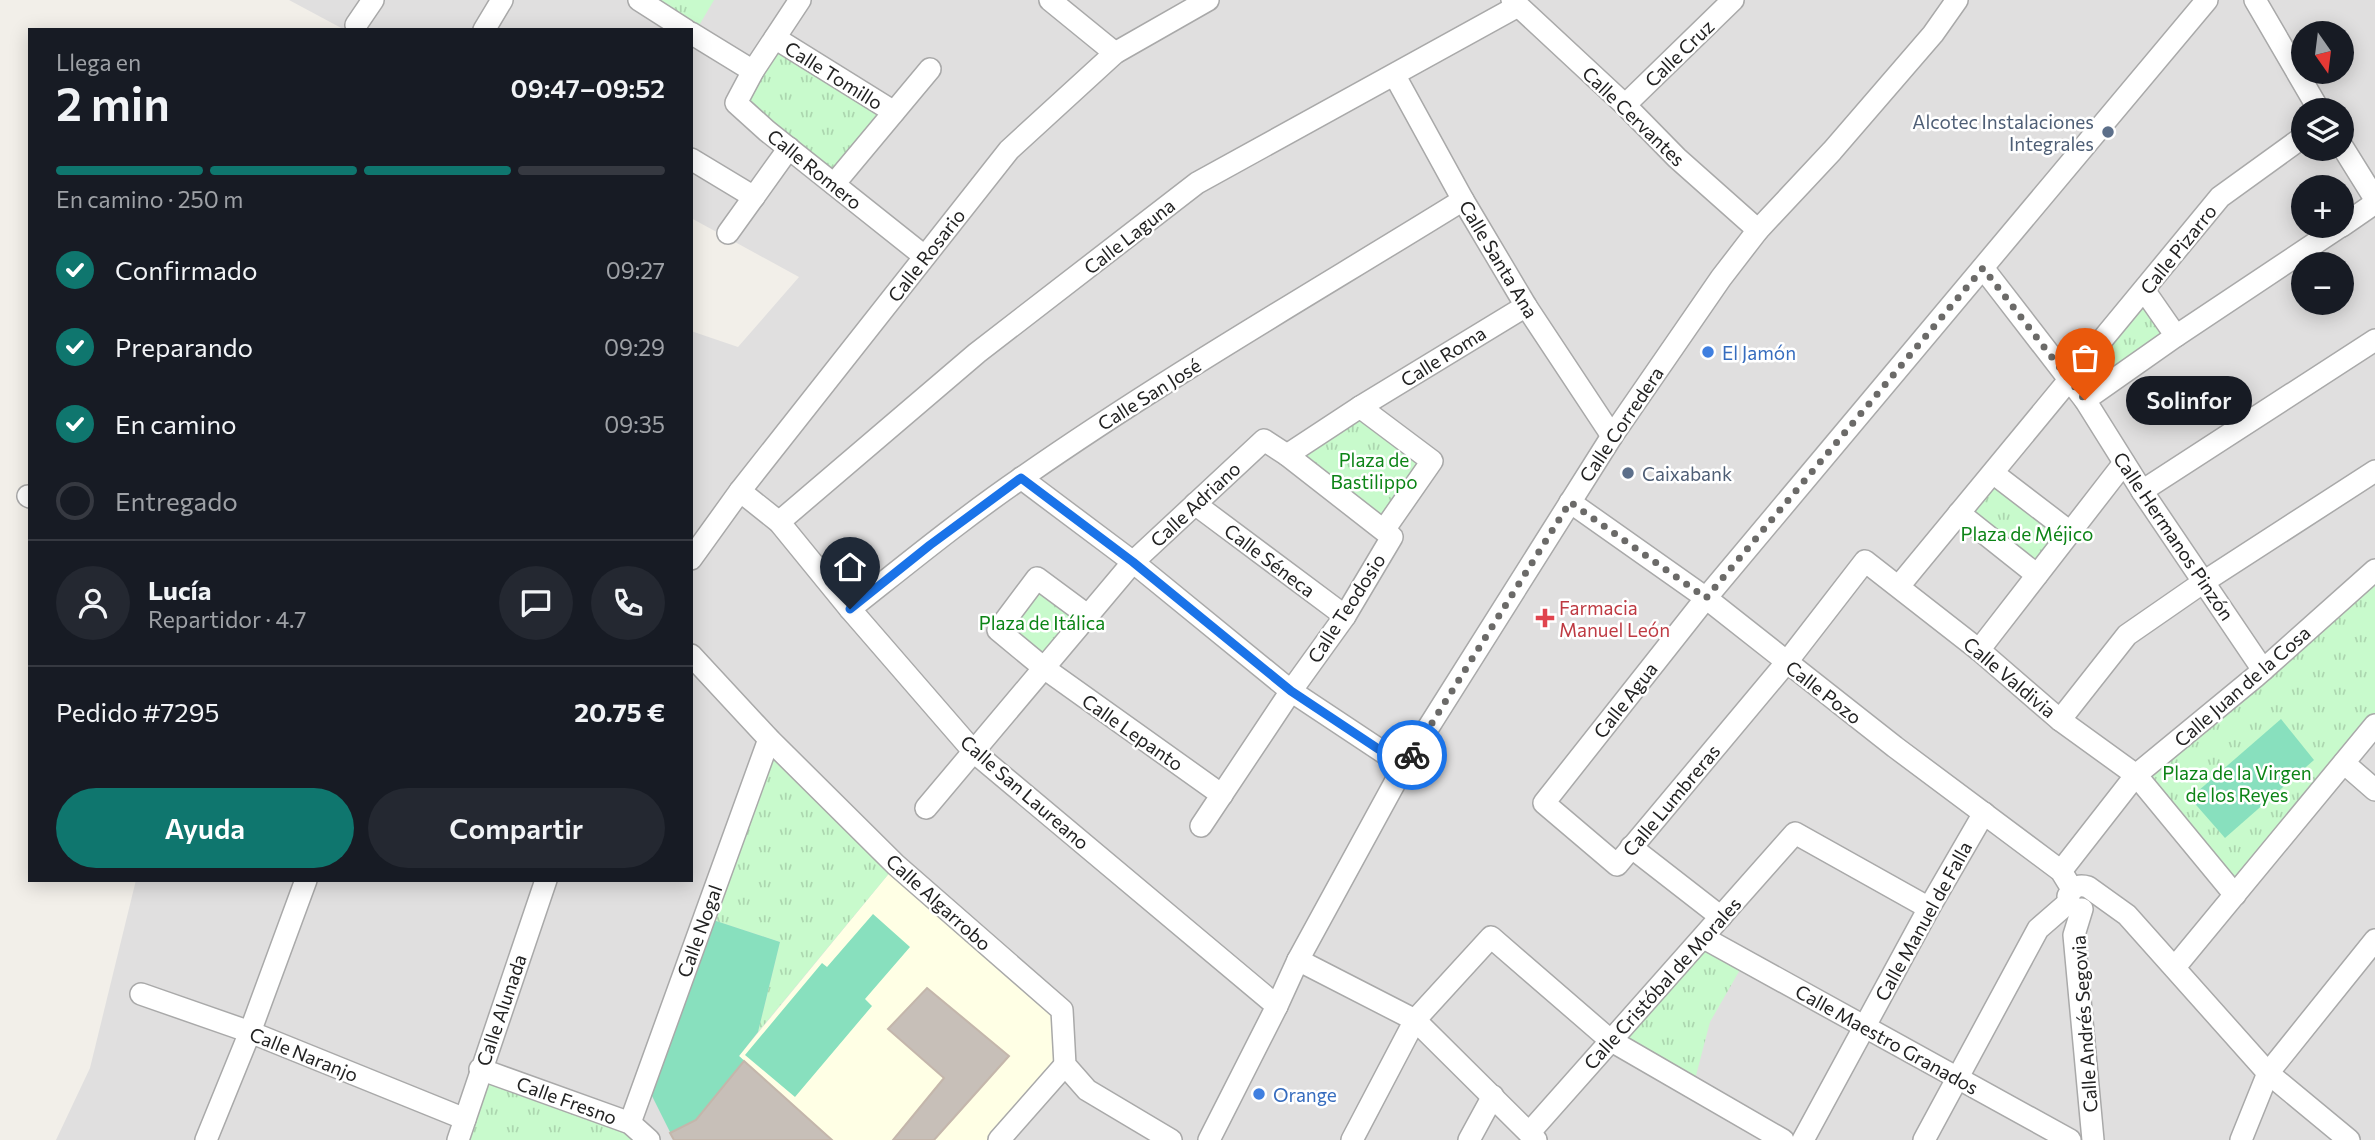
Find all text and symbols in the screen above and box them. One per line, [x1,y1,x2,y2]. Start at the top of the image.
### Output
street label: Calle Cruz [1640,15,1718,91]
north arrow [2291,21,2354,84]
map controls [2291,21,2354,315]
street label: Calle Tomillo [781,36,887,114]
text: Llega en [56,48,141,76]
street label: Calle Cervantes [1578,61,1690,171]
text: 09:47–09:52 [511,72,665,103]
text: 2 min [56,74,170,130]
button: layers [2291,98,2354,161]
place label: Alcotec Instalaciones Integrales [1912,110,2094,155]
street label: Calle Romero [763,124,867,214]
marker: Alcotec Instalaciones Integrales [2100,124,2116,140]
button: + [2291,175,2354,238]
text: En camino · 250 m [56,185,243,213]
street label: Calle Laguna [1079,193,1179,279]
street label: Calle Santa Ana [1455,196,1543,322]
street label: Calle Pizarro [2135,200,2221,298]
street label: Calle Rosario [882,204,970,306]
icon: check [56,251,94,289]
button: − [2291,252,2354,315]
text: Confirmado [115,254,257,285]
text: 09:27 [606,256,665,284]
street label: Calle Roma [1396,321,1490,391]
icon: check [56,328,94,366]
pin [2055,328,2115,400]
text: Preparando [115,331,253,362]
text: 09:29 [604,333,665,361]
icon: bag [2066,339,2104,377]
place label: El Jamón [1722,341,1796,364]
marker: El Jamón [1700,344,1716,360]
street label: Calle San José [1093,353,1205,435]
street label: Calle Corredera [1574,362,1668,486]
callout: Solinfor [2127,376,2253,424]
text: Solinfor [2146,386,2232,414]
icon: check [56,405,94,443]
text: En camino [115,408,237,439]
text: 09:35 [604,410,665,438]
street label: Calle Hermanos Pinzón [2109,447,2239,625]
park label: Plaza de Bastilippo [1330,448,1418,493]
street label: Calle Adriano [1145,457,1245,551]
place label: Caixabank [1642,462,1732,485]
marker: Caixabank [1620,465,1636,481]
text: Entregado [115,485,238,516]
street label: Calle Séneca [1220,518,1320,602]
park label: Plaza de Méjico [1961,522,2093,545]
pin [820,537,880,609]
icon: home [831,548,869,586]
street label: Calle Teodosio [1302,549,1390,667]
button: person [56,566,130,640]
button: chat [499,566,573,640]
button: phone [591,566,665,640]
text: Lucía [148,574,211,605]
place label: Farmacia Manuel León [1559,596,1670,641]
text: Repartidor · 4.7 [148,605,306,633]
marker: Farmacia Manuel León [1537,610,1553,626]
park label: Plaza de Itálica [979,611,1105,634]
street label: Calle Juan de la Cosa [2169,621,2315,751]
street label: Calle Valdivia [1959,632,2061,722]
street label: Calle Pozo [1781,655,1867,729]
street label: Calle Agua [1588,658,1662,742]
street label: Calle Lepanto [1078,689,1188,775]
text: Pedido #7295 [56,696,219,727]
text: 20.75 € [574,696,665,727]
courier [1377,720,1447,790]
street label: Calle San Laureano [956,730,1094,854]
icon: bike [1393,736,1431,774]
street label: Calle Lumbreras [1618,739,1724,861]
park label: Plaza de la Virgen de los Reyes [2162,761,2312,806]
button: Ayuda [56,788,354,868]
button: Compartir [368,788,665,868]
street label: Calle Manuel de Falla [1870,837,1976,1005]
street label: Calle Algarrobo [882,849,996,955]
street label: Calle Nogal [672,882,726,980]
street label: Calle Cristóbal de Morales [1579,892,1745,1074]
street label: Calle Andrés Segovia [2066,935,2102,1113]
street label: Calle Alunada [471,951,531,1069]
street label: Calle Maestro Granados [1791,979,1983,1099]
street label: Calle Naranjo [246,1022,362,1086]
street label: Calle Fresno [514,1071,620,1129]
place label: Orange [1273,1083,1337,1106]
marker: Orange [1251,1086,1267,1102]

